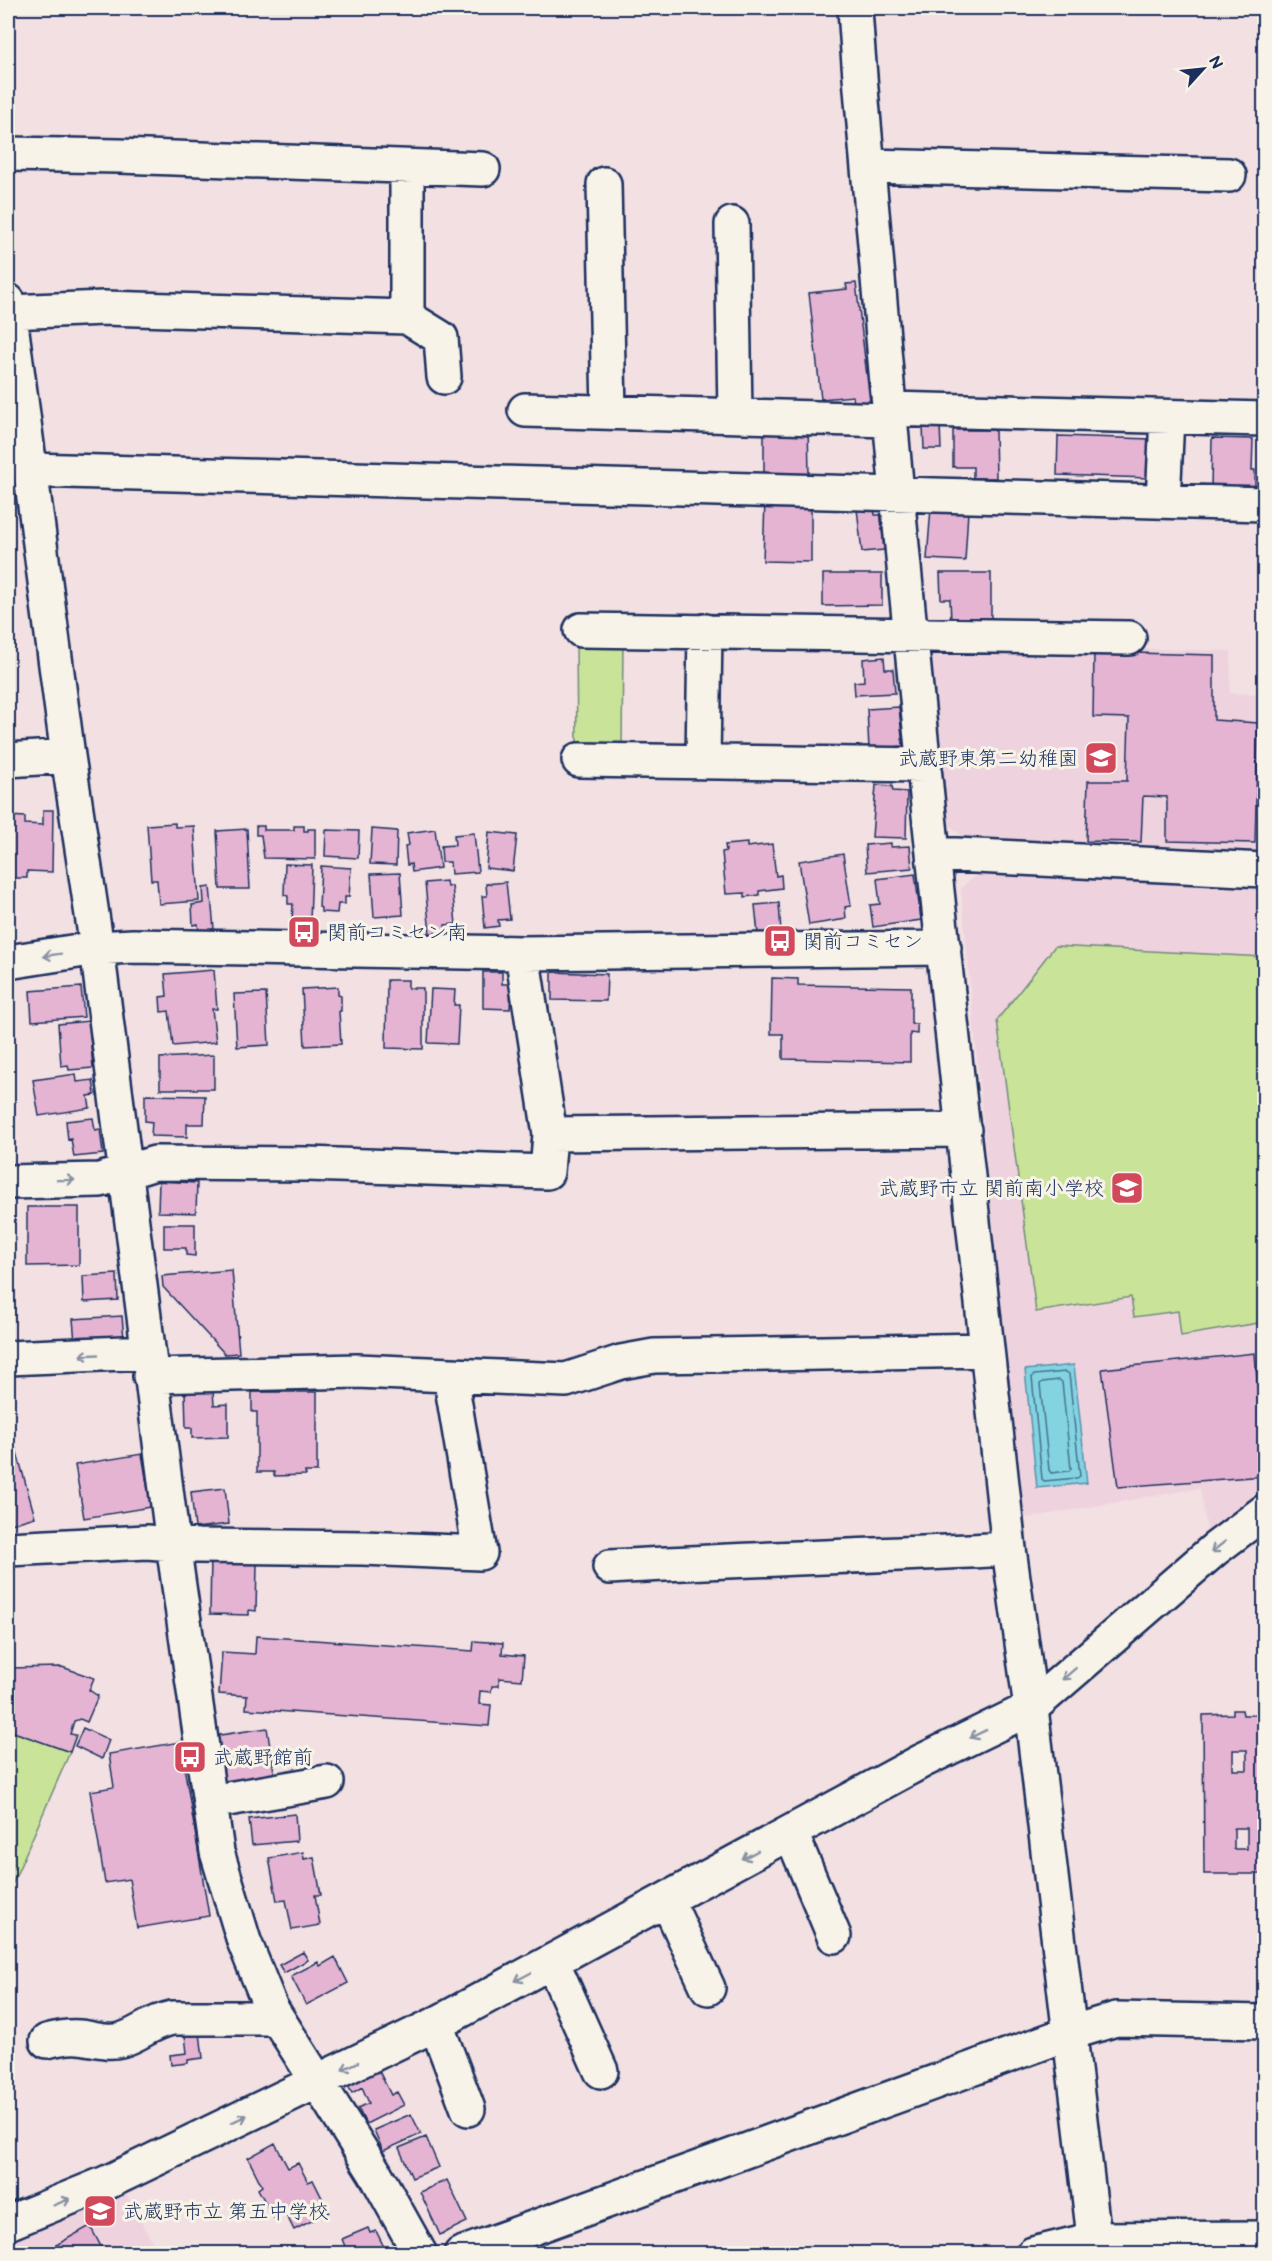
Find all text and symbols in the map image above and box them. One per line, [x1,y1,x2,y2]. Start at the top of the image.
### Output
north arrow [1173,39,1233,99]
text: N [1204,53,1226,73]
school or university icon: 武蔵野東第二幼稚園 [1083,740,1119,776]
place label: 武蔵野東第二幼稚園 [898,747,1078,771]
bus stop icon: 関前コミセン南 [286,914,322,950]
place label: 関前コミセン南 [327,921,467,945]
bus stop icon: 関前コミセン [762,923,798,959]
place label: 関前コミセン [803,930,923,954]
one-way arrow [43,949,63,960]
school or university icon: 武蔵野市立 関前南小学校 [1109,1170,1145,1206]
one-way arrow [55,1175,75,1186]
place label: 武蔵野市立 関前南小学校 [879,1177,1104,1201]
one-way arrow [79,1349,99,1360]
one-way arrow [1210,1541,1226,1554]
one-way arrow [1062,1667,1077,1681]
one-way arrow [970,1728,988,1740]
bus stop icon: 武蔵野館前 [172,1739,208,1775]
place label: 武蔵野館前 [213,1746,313,1770]
one-way arrow [742,1850,760,1861]
one-way arrow [515,1971,532,1983]
one-way arrow [341,2060,359,2072]
one-way arrow [229,2113,247,2125]
school or university icon: 武蔵野市立 第五中学校 [82,2193,118,2229]
one-way arrow [52,2195,70,2206]
place label: 武蔵野市立 第五中学校 [123,2200,328,2224]

